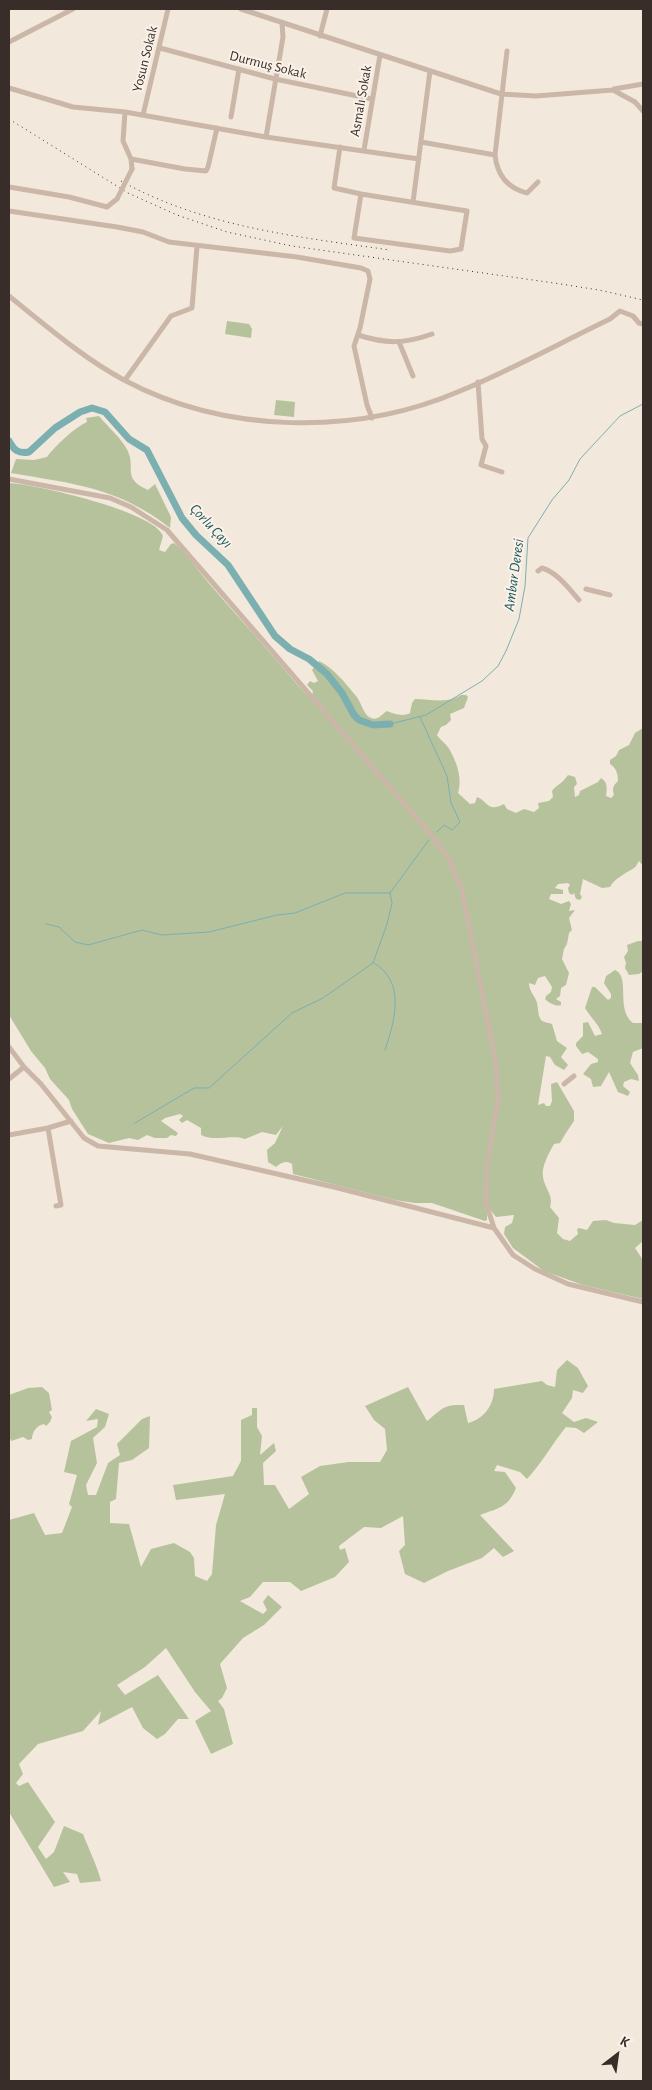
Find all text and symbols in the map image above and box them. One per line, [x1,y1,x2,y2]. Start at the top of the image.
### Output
street label: Yosun Sokak [129,24,161,94]
street label: Durmuş Sokak [228,47,308,83]
street label: Asmalı Sokak [346,64,376,138]
water label: Çorlu Çayı [186,500,236,552]
water label: Ambar Deresi [500,538,528,612]
north arrow [592,2030,642,2080]
text: K [617,2034,632,2050]

